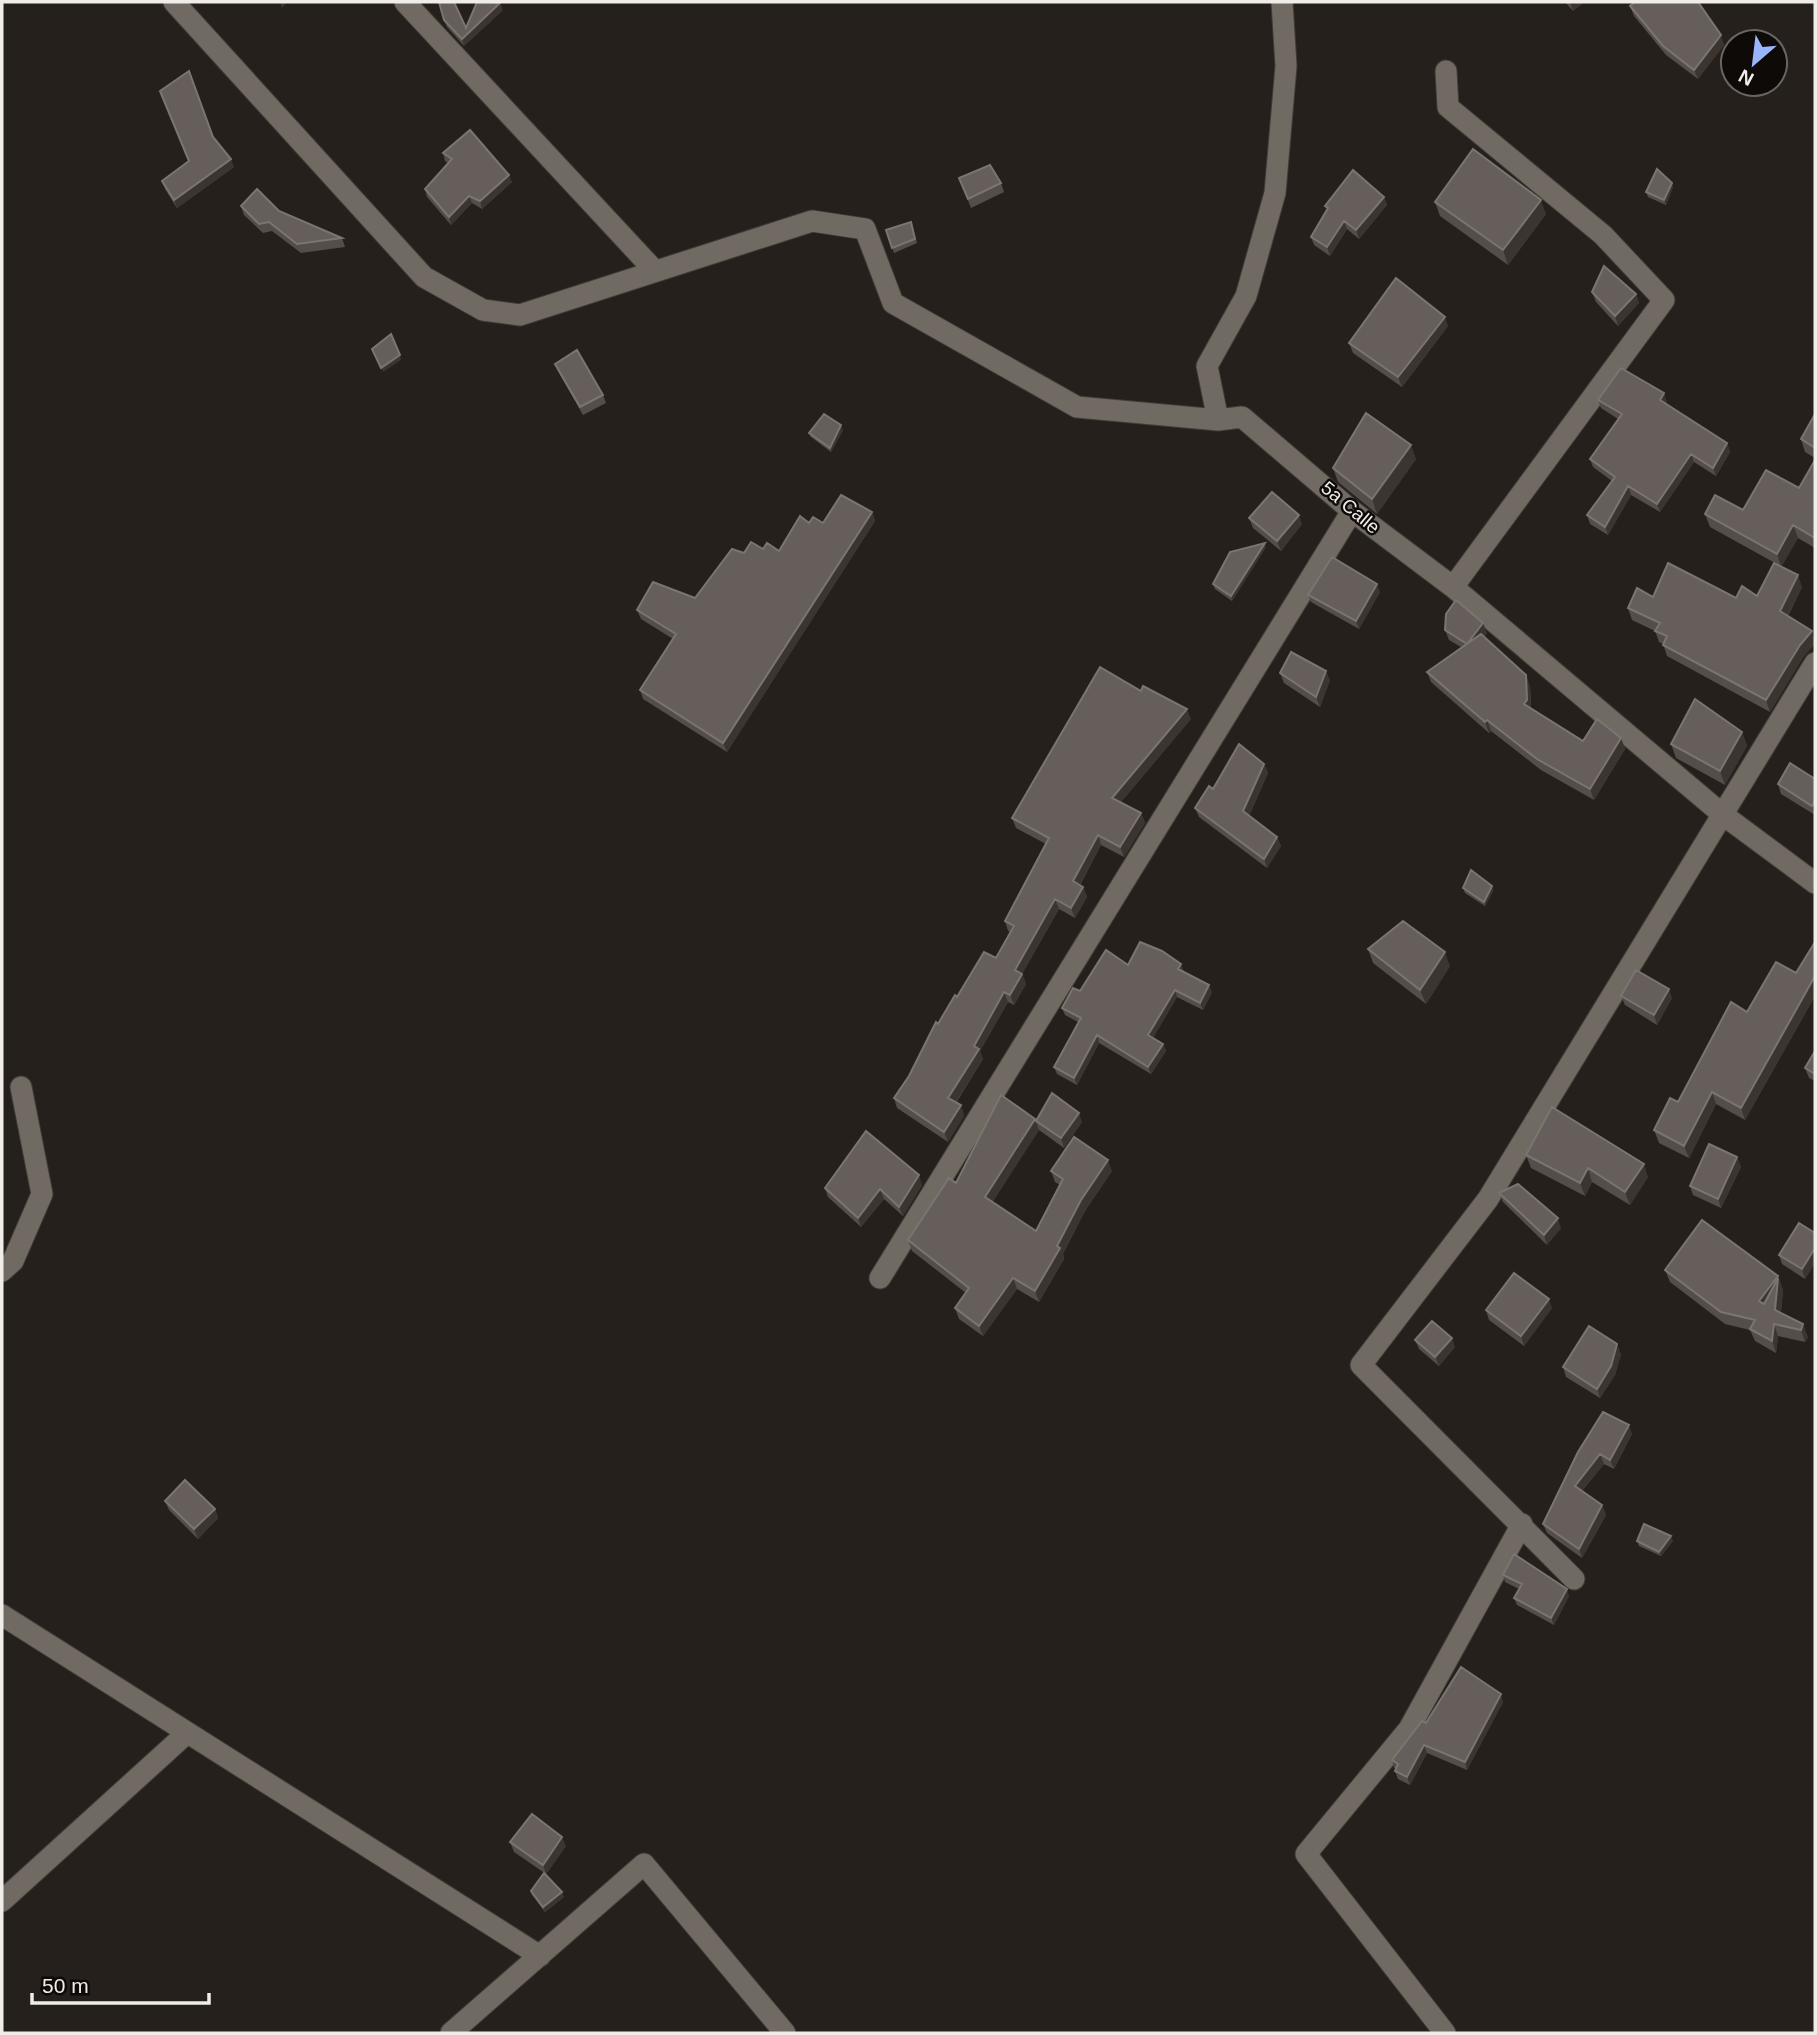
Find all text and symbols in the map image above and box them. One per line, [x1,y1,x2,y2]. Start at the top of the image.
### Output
north arrow [1719,28,1789,98]
text: N [1735,65,1757,90]
street label: 5a Calle [1317,477,1384,538]
scale bar [32,1962,208,2006]
text: 50 m [42,1974,89,1997]

